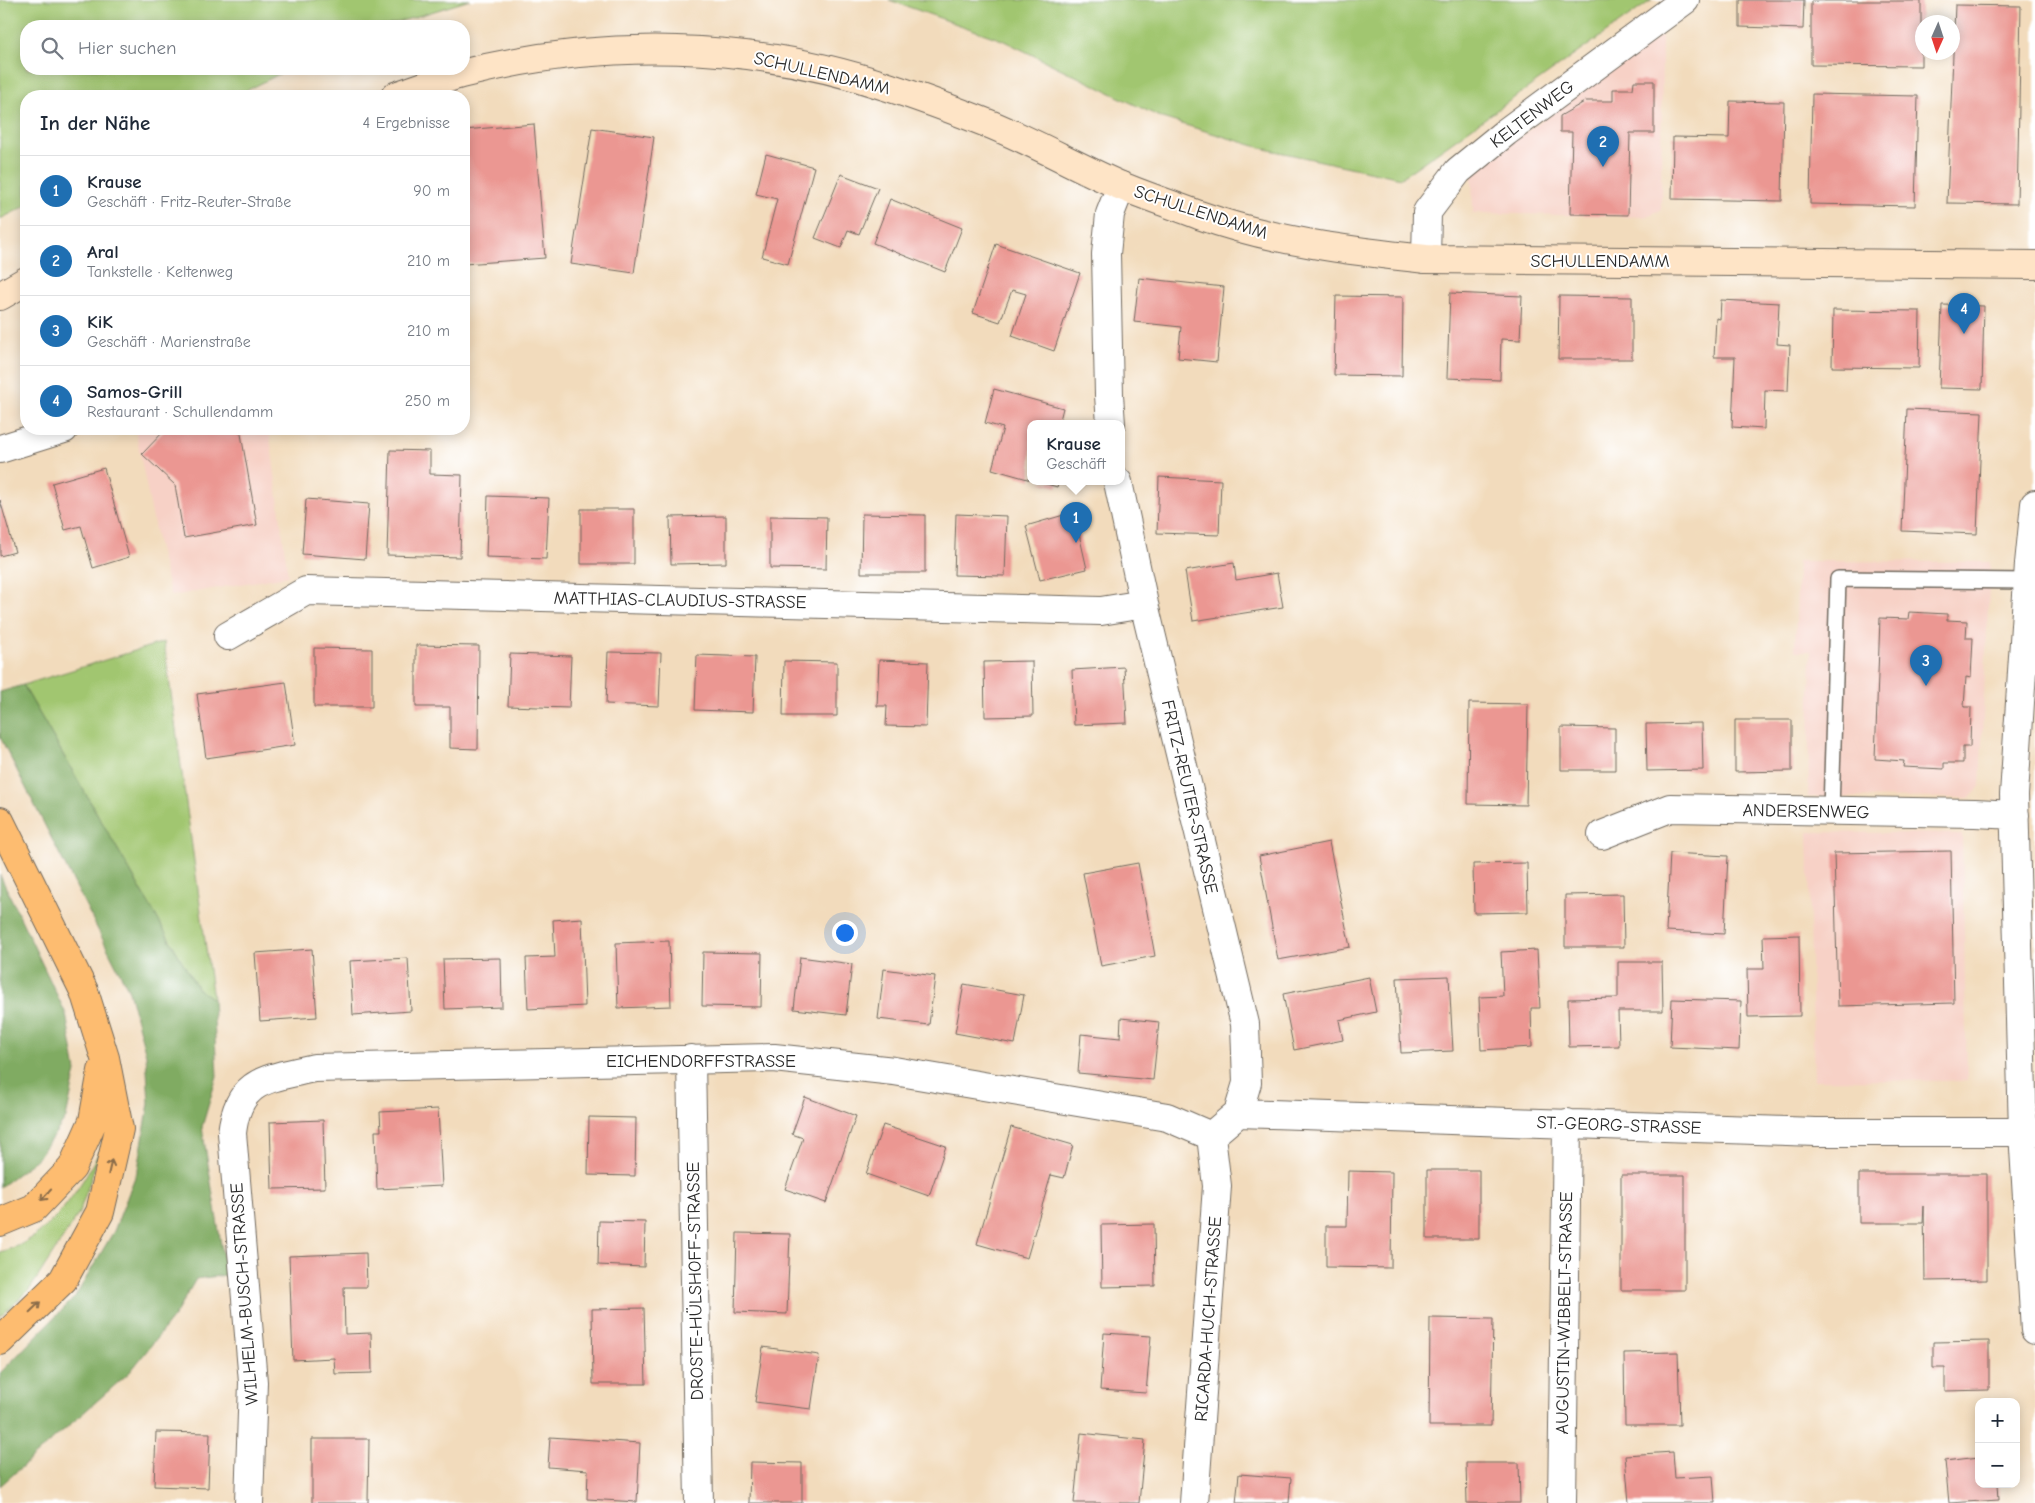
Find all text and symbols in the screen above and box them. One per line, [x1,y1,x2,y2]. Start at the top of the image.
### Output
north arrow [1915,15,1960,60]
search box [20,20,470,75]
icon: search [38,34,66,62]
text: Hier suchen [78,37,176,59]
street label: SCHULLENDAMM [752,48,892,99]
street label: KELTENWEG [1486,76,1578,153]
text: In der Nähe [40,111,150,135]
text: 4 Ergebnisse [363,114,450,132]
pin: 2 [1587,126,1619,167]
text: Krause [87,171,142,193]
street label: SCHULLENDAMM [1131,181,1270,244]
text: 1 [53,182,59,200]
text: 90 m [413,182,450,200]
text: Geschäft · Fritz-Reuter-Straße [87,193,291,211]
text: Aral [87,241,119,263]
street label: SCHULLENDAMM [1530,251,1670,272]
text: 2 [52,252,60,270]
text: 210 m [407,252,450,270]
text: Tankstelle · Keltenweg [87,263,233,281]
pin: 4 [1948,293,1980,334]
text: KiK [87,311,113,333]
text: 3 [52,322,60,340]
text: 210 m [407,322,450,340]
text: Geschäft · Marienstraße [87,333,251,351]
text: Samos-Grill [87,381,182,403]
text: 4 [52,392,60,410]
text: 250 m [405,392,450,410]
text: Restaurant · Schullendamm [87,403,273,421]
popup [1027,420,1125,485]
text: Krause [1046,433,1101,455]
text: Geschäft [1046,455,1106,473]
pin: 1 [1060,502,1092,543]
street label: MATTHIAS-CLAUDIUS-STRASSE [553,588,807,613]
pin: 3 [1910,645,1942,686]
street label: FRITZ-REUTER-STRASSE [1157,698,1222,896]
street label: ANDERSENWEG [1742,800,1870,823]
your location [832,920,858,946]
street label: EICHENDORFFSTRASSE [606,1051,796,1072]
street label: ST.-GEORG-STRASSE [1536,1112,1702,1139]
one-way arrow [106,1159,115,1175]
street label: DROSTE-HÜLSHOFF-STRASSE [683,1161,708,1401]
street label: WILHELM-BUSCH-STRASSE [226,1182,263,1406]
one-way arrow [40,1189,52,1202]
street label: AUGUSTIN-WIBBELT-STRASSE [1552,1191,1577,1435]
street label: RICARDA-HUCH-STRASSE [1191,1215,1226,1422]
one-way arrow [29,1301,41,1313]
map controls [1975,1398,2020,1488]
button: + [1975,1398,2020,1443]
button: − [1975,1443,2020,1488]

